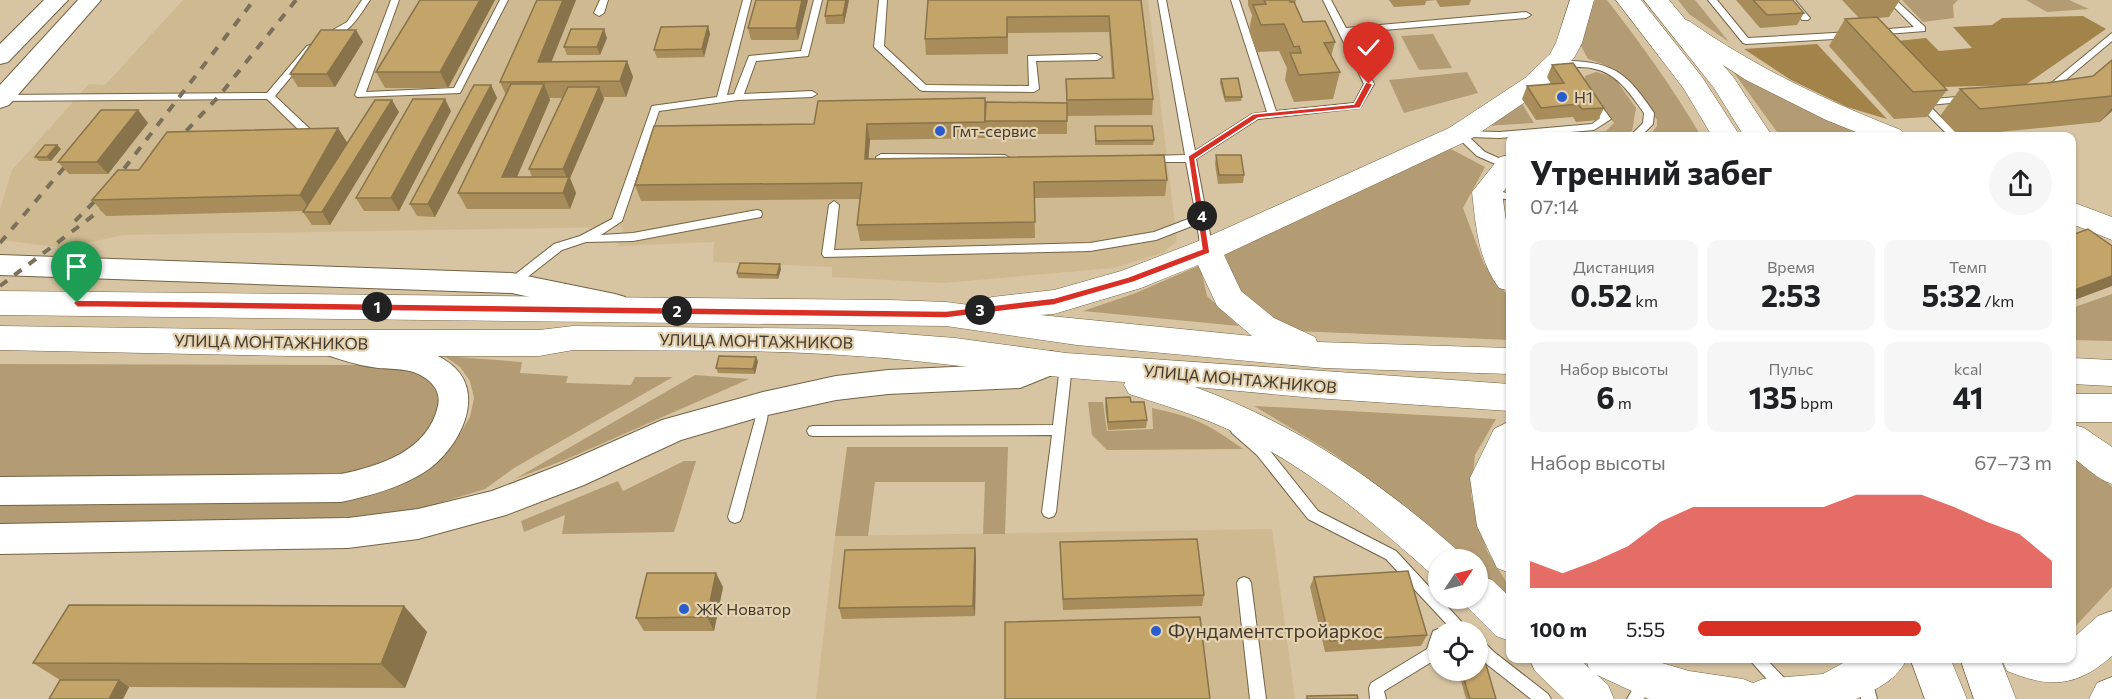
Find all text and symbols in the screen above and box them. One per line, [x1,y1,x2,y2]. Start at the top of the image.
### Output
pin [1343,22,1394,84]
icon: check [1352,31,1385,64]
place label: Н1 [1574,87,1593,106]
marker: Н1 [1555,90,1569,104]
place label: Гмт-сервис [952,121,1037,140]
marker: Гмт-сервис [933,124,947,138]
text: Утренний забег [1530,151,1772,192]
button: share [1989,152,2052,215]
text: 07:14 [1530,194,1579,218]
pin: 4 [1187,201,1217,231]
text: 4 [1197,206,1207,225]
pin [51,241,102,303]
icon: arrive [60,250,93,283]
text: Дистанция [1573,257,1655,276]
text: Время [1767,257,1815,276]
text: Темп [1949,257,1987,276]
text: 0.52 [1570,276,1632,313]
text: 2:53 [1761,276,1821,313]
text: 5:32 [1922,276,1981,313]
text: km [1632,291,1658,310]
text: /km [1981,291,2014,310]
pin: 1 [362,292,392,322]
pin: 3 [965,295,995,325]
pin: 2 [662,296,692,326]
text: 1 [373,297,381,316]
text: 3 [975,300,985,319]
text: 2 [672,301,682,320]
street label: УЛИЦА МОНТАЖНИКОВ [659,329,853,352]
street label: УЛИЦА МОНТАЖНИКОВ [174,330,368,353]
text: Набор высоты [1560,359,1668,378]
text: Пульс [1768,359,1814,378]
text: kcal [1954,359,1982,378]
street label: УЛИЦА МОНТАЖНИКОВ [1143,361,1337,396]
text: 6 [1596,378,1615,415]
text: 135 [1749,378,1797,415]
text: 41 [1952,378,1984,415]
text: m [1615,393,1632,412]
text: bpm [1797,393,1833,412]
text: Набор высоты [1530,450,1666,474]
text: 67–73 m [1974,450,2052,474]
north arrow [1428,549,1488,609]
map controls [1428,549,1488,681]
place label: ЖК Новатор [696,599,791,618]
marker: ЖК Новатор [677,602,691,616]
text: 100 m [1530,617,1587,641]
text: 5:55 [1626,617,1665,641]
place label: Фундаментстройаркос [1168,618,1383,642]
button: locate [1428,621,1488,681]
marker: Фундаментстройаркос [1149,624,1163,638]

